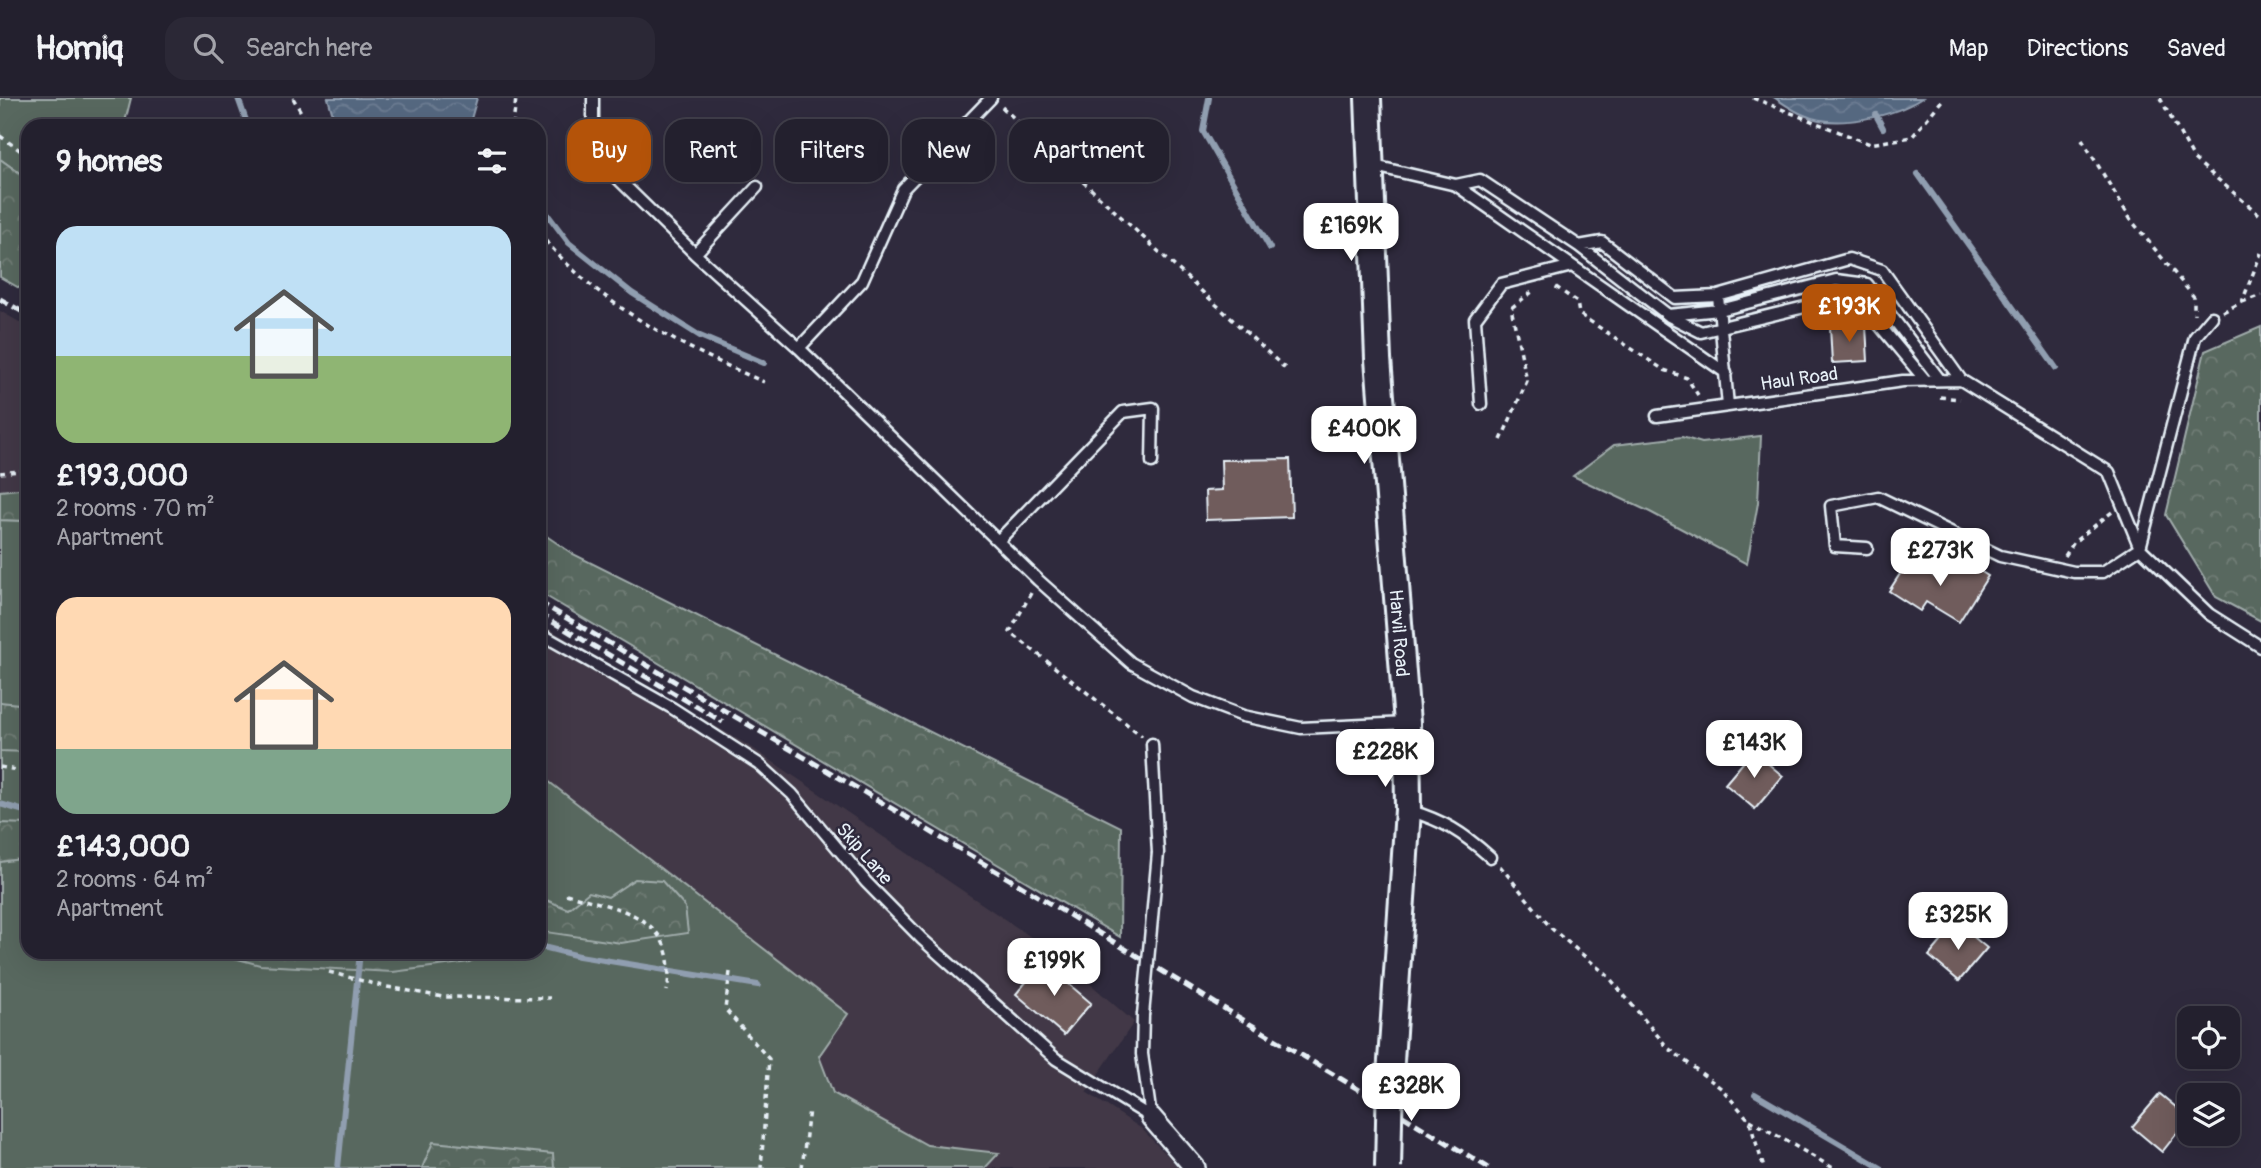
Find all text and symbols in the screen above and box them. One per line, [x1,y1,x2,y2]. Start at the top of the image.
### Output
search box [165,17,655,80]
text: Homiq [35,28,123,69]
icon: search [189,29,227,67]
text: Search here [245,32,372,64]
text: Map [1949,34,1989,63]
text: Directions [2027,34,2128,63]
text: Saved [2166,34,2226,63]
chip: Buy [567,119,651,182]
chip: Rent [665,119,761,182]
chip: Filters [775,119,888,182]
chip: New [902,119,995,182]
chip: Apartment [1009,119,1169,182]
icon: filters [473,142,511,180]
text: 9 homes [56,143,162,180]
pin: £169K [1302,204,1400,263]
text: £169K [1320,211,1382,240]
icon: home [221,271,347,397]
pin: £193K [1800,285,1898,344]
text: £193K [1818,292,1880,321]
street label: Haul Road [1759,362,1839,396]
pin: £400K [1315,406,1413,466]
text: £400K [1327,414,1401,443]
text: £193,000 [56,457,188,494]
text: 2 rooms · 70 m² [56,494,215,523]
text: Apartment [56,523,163,552]
pin: £273K [1891,528,1989,588]
text: £273K [1907,536,1973,565]
street label: Harvil Road [1383,588,1414,678]
icon: home [221,642,347,768]
pin: £143K [1705,720,1803,780]
text: £143K [1722,728,1786,757]
pin: £228K [1336,730,1434,789]
text: £228K [1352,737,1418,766]
street label: Skip Lane [831,818,898,890]
text: £143,000 [56,828,190,865]
text: 2 rooms · 64 m² [56,865,213,894]
pin: £325K [1909,892,2007,952]
text: Apartment [56,894,163,923]
text: £325K [1925,900,1991,929]
pin: £199K [1005,939,1103,998]
text: £199K [1023,946,1085,975]
map controls [2177,1006,2240,1146]
button: locate [2177,1006,2240,1069]
pin: £328K [1362,1063,1460,1123]
text: £328K [1378,1071,1444,1100]
button: layers [2177,1083,2240,1146]

